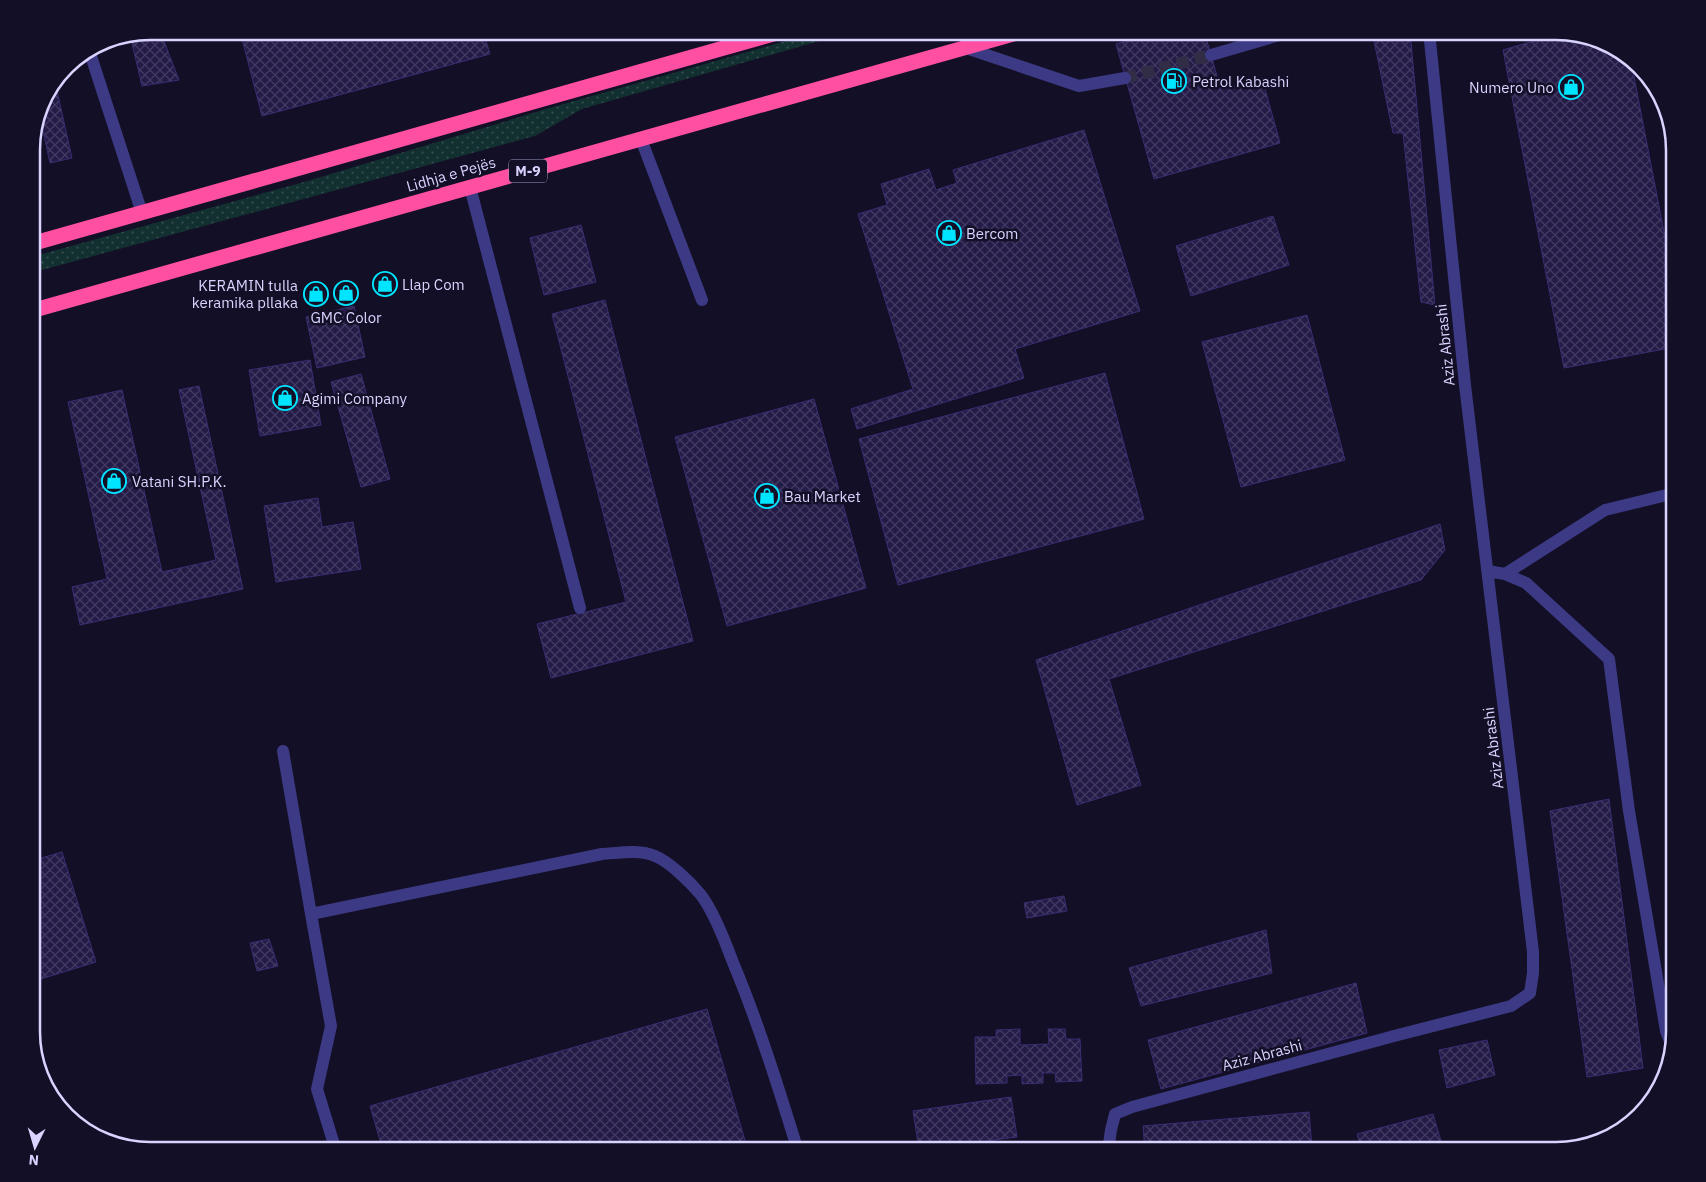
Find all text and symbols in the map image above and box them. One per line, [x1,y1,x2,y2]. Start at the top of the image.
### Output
fuel station icon: Petrol Kabashi [1161,68,1187,94]
place label: Petrol Kabashi [1192,72,1289,91]
shop icon: Numero Uno [1558,74,1584,100]
place label: Numero Uno [1469,78,1554,97]
street label: Lidhja e Pejës [404,152,498,196]
road number: M-9 [509,160,547,182]
shop icon: Bercom [936,220,962,246]
place label: Bercom [966,224,1018,243]
shop icon: Llap Com [372,271,398,297]
place label: Llap Com [402,275,465,294]
place label: KERAMIN tulla keramika pllaka [192,276,298,312]
shop icon: GMC Color [333,280,359,306]
shop icon: KERAMIN tulla keramika pllaka [303,281,329,307]
street label: Aziz Abrashi [1431,303,1459,387]
place label: GMC Color [310,308,382,327]
shop icon: Agimi Company [272,385,298,411]
place label: Agimi Company [302,389,408,408]
shop icon: Vatani SH.P.K. [101,468,127,494]
place label: Vatani SH.P.K. [132,472,227,491]
shop icon: Bau Market [754,483,780,509]
place label: Bau Market [784,487,861,506]
street label: Aziz Abrashi [1479,706,1507,790]
street label: Aziz Abrashi [1220,1035,1304,1075]
north arrow [10,1122,60,1172]
text: N [28,1151,40,1169]

